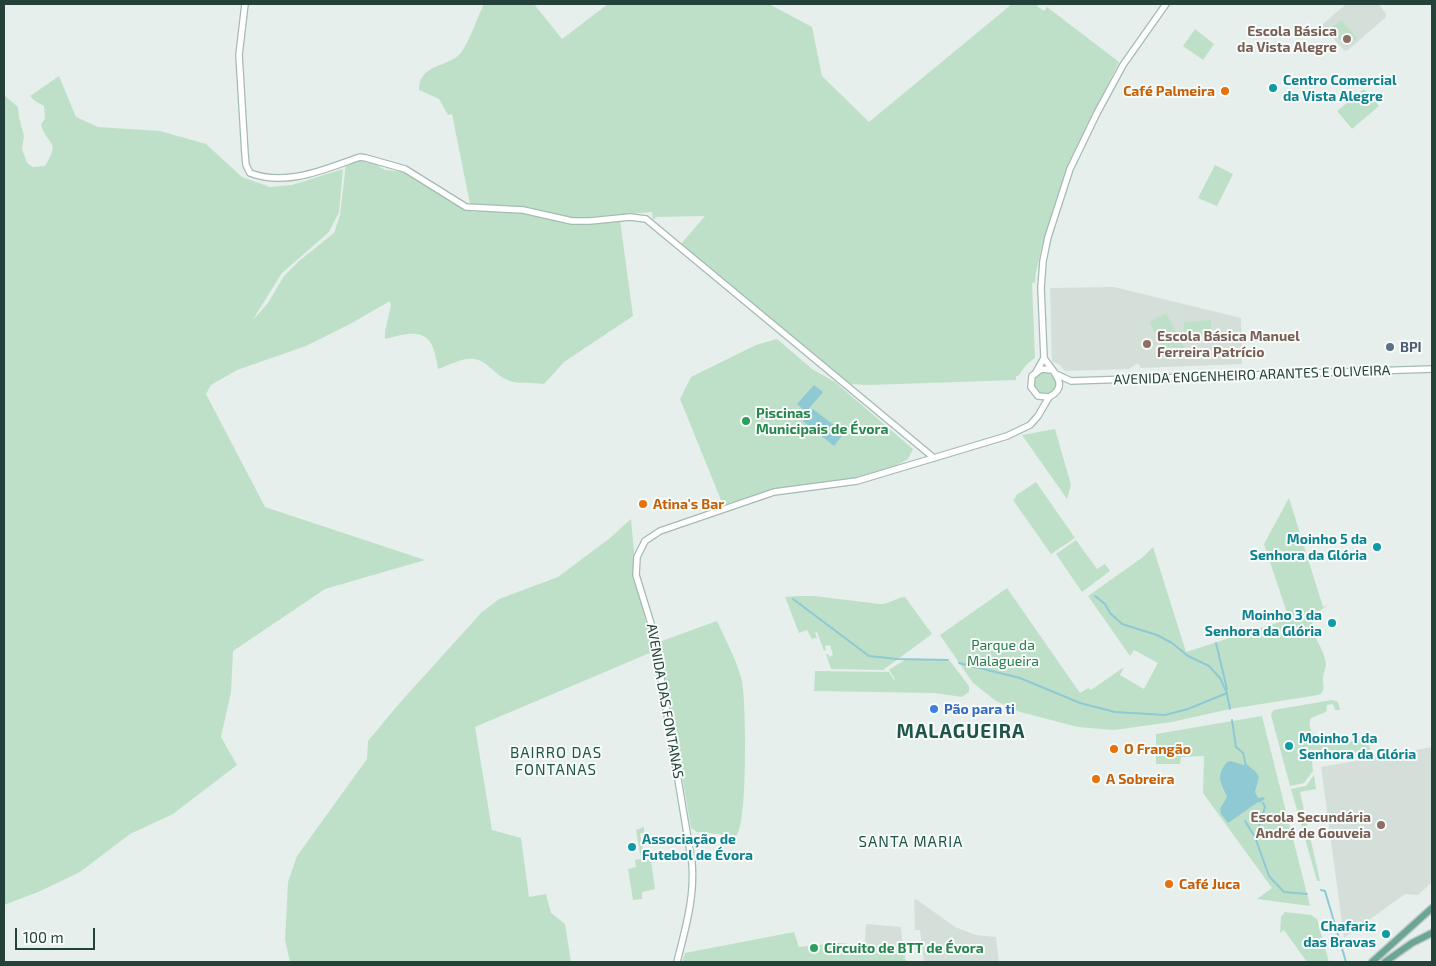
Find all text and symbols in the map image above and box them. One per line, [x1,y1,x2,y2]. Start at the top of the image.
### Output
place label: Escola Básica da Vista Alegre [1237,23,1337,56]
marker: Escola Básica da Vista Alegre [1341,33,1353,45]
place label: Centro Comercial da Vista Alegre [1283,72,1397,104]
marker: Centro Comercial da Vista Alegre [1267,82,1279,94]
place label: Café Palmeira [1123,83,1215,99]
marker: Café Palmeira [1219,85,1231,97]
place label: Escola Básica Manuel Ferreira Patrício [1157,328,1300,361]
marker: Escola Básica Manuel Ferreira Patrício [1141,338,1153,350]
place label: BPI [1400,339,1422,355]
marker: BPI [1384,341,1396,353]
street label: AVENIDA ENGENHEIRO ARANTES E OLIVEIRA [1113,362,1391,388]
place label: Piscinas Municipais de Évora [756,405,888,438]
marker: Piscinas Municipais de Évora [740,415,752,427]
place label: Atina's Bar [653,496,724,512]
marker: Atina's Bar [637,498,649,510]
place label: Moinho 5 da Senhora da Glória [1250,531,1367,564]
marker: Moinho 5 da Senhora da Glória [1371,541,1383,553]
place label: Moinho 3 da Senhora da Glória [1205,607,1322,640]
marker: Moinho 3 da Senhora da Glória [1326,617,1338,629]
street label: AVENIDA DAS FONTANAS [643,622,687,780]
park label: Parque da Malagueira [967,637,1039,670]
place label: Pão para ti [944,701,1015,717]
marker: Pão para ti [928,703,940,715]
district label: MALAGUEIRA [895,721,1027,743]
place label: Moinho 1 da Senhora da Glória [1299,730,1416,762]
marker: Moinho 1 da Senhora da Glória [1283,740,1295,752]
place label: O Frangão [1124,741,1191,757]
marker: O Frangão [1108,743,1120,755]
district label: BAIRRO DAS FONTANAS [509,744,603,779]
place label: A Sobreira [1106,771,1174,787]
marker: A Sobreira [1090,773,1102,785]
place label: Escola Secundária André de Gouveia [1250,809,1371,842]
marker: Escola Secundária André de Gouveia [1375,819,1387,831]
place label: Associação de Futebol de Évora [642,831,753,864]
district label: SANTA MARIA [857,833,965,851]
marker: Associação de Futebol de Évora [626,841,638,853]
place label: Café Juca [1179,876,1240,892]
marker: Café Juca [1163,878,1175,890]
scale bar [18,918,98,950]
place label: Chafariz das Bravas [1303,918,1376,950]
text: 100 m [23,928,64,946]
marker: Chafariz das Bravas [1380,928,1392,940]
place label: Circuito de BTT de Évora [824,940,984,956]
marker: Circuito de BTT de Évora [808,942,820,954]

